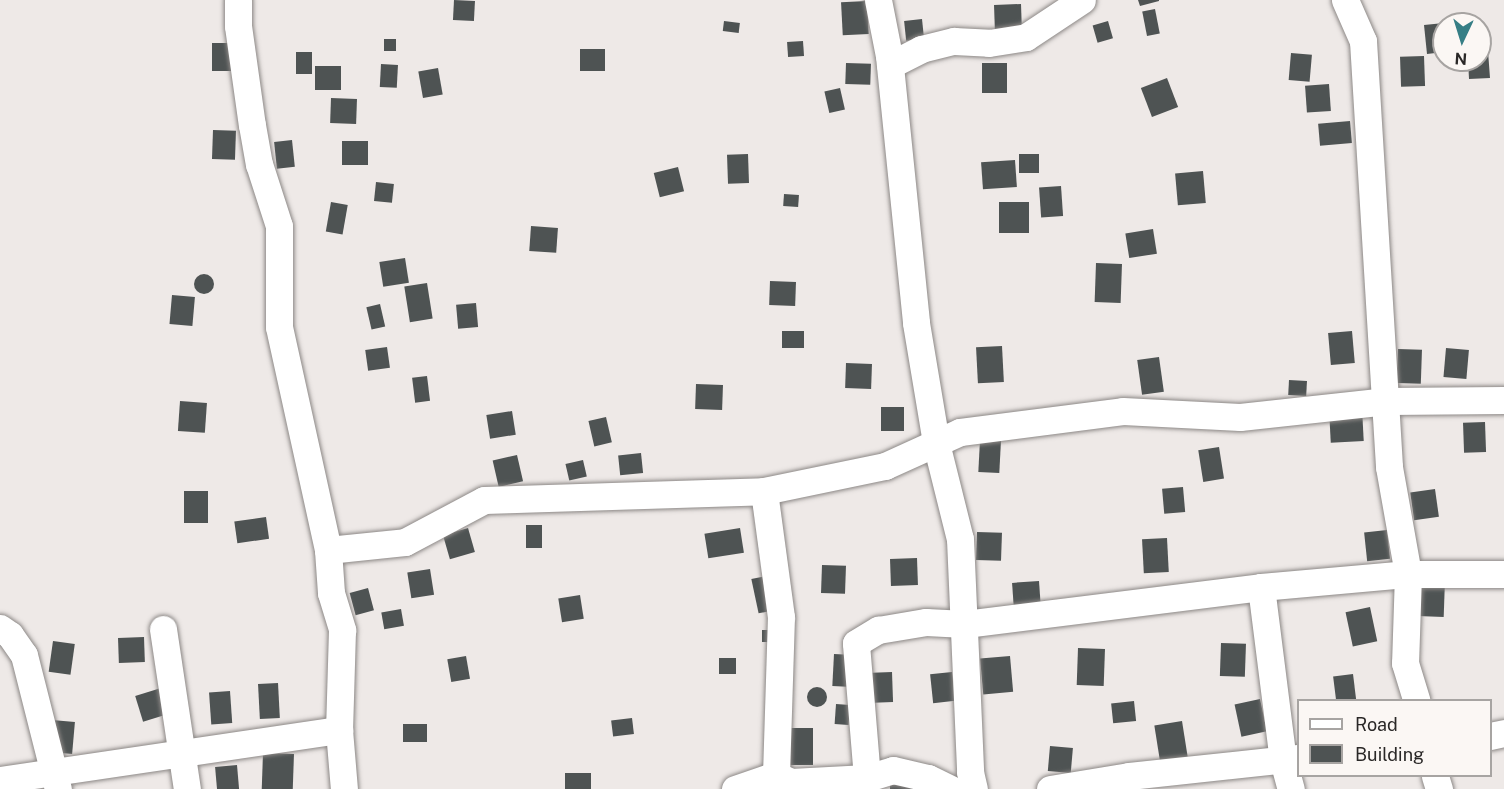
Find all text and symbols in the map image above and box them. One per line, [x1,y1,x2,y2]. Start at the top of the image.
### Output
north arrow [1432,12,1492,72]
text: N [1454,49,1468,68]
legend [1297,699,1492,777]
text: Road [1355,714,1398,735]
text: Building [1355,744,1424,765]

